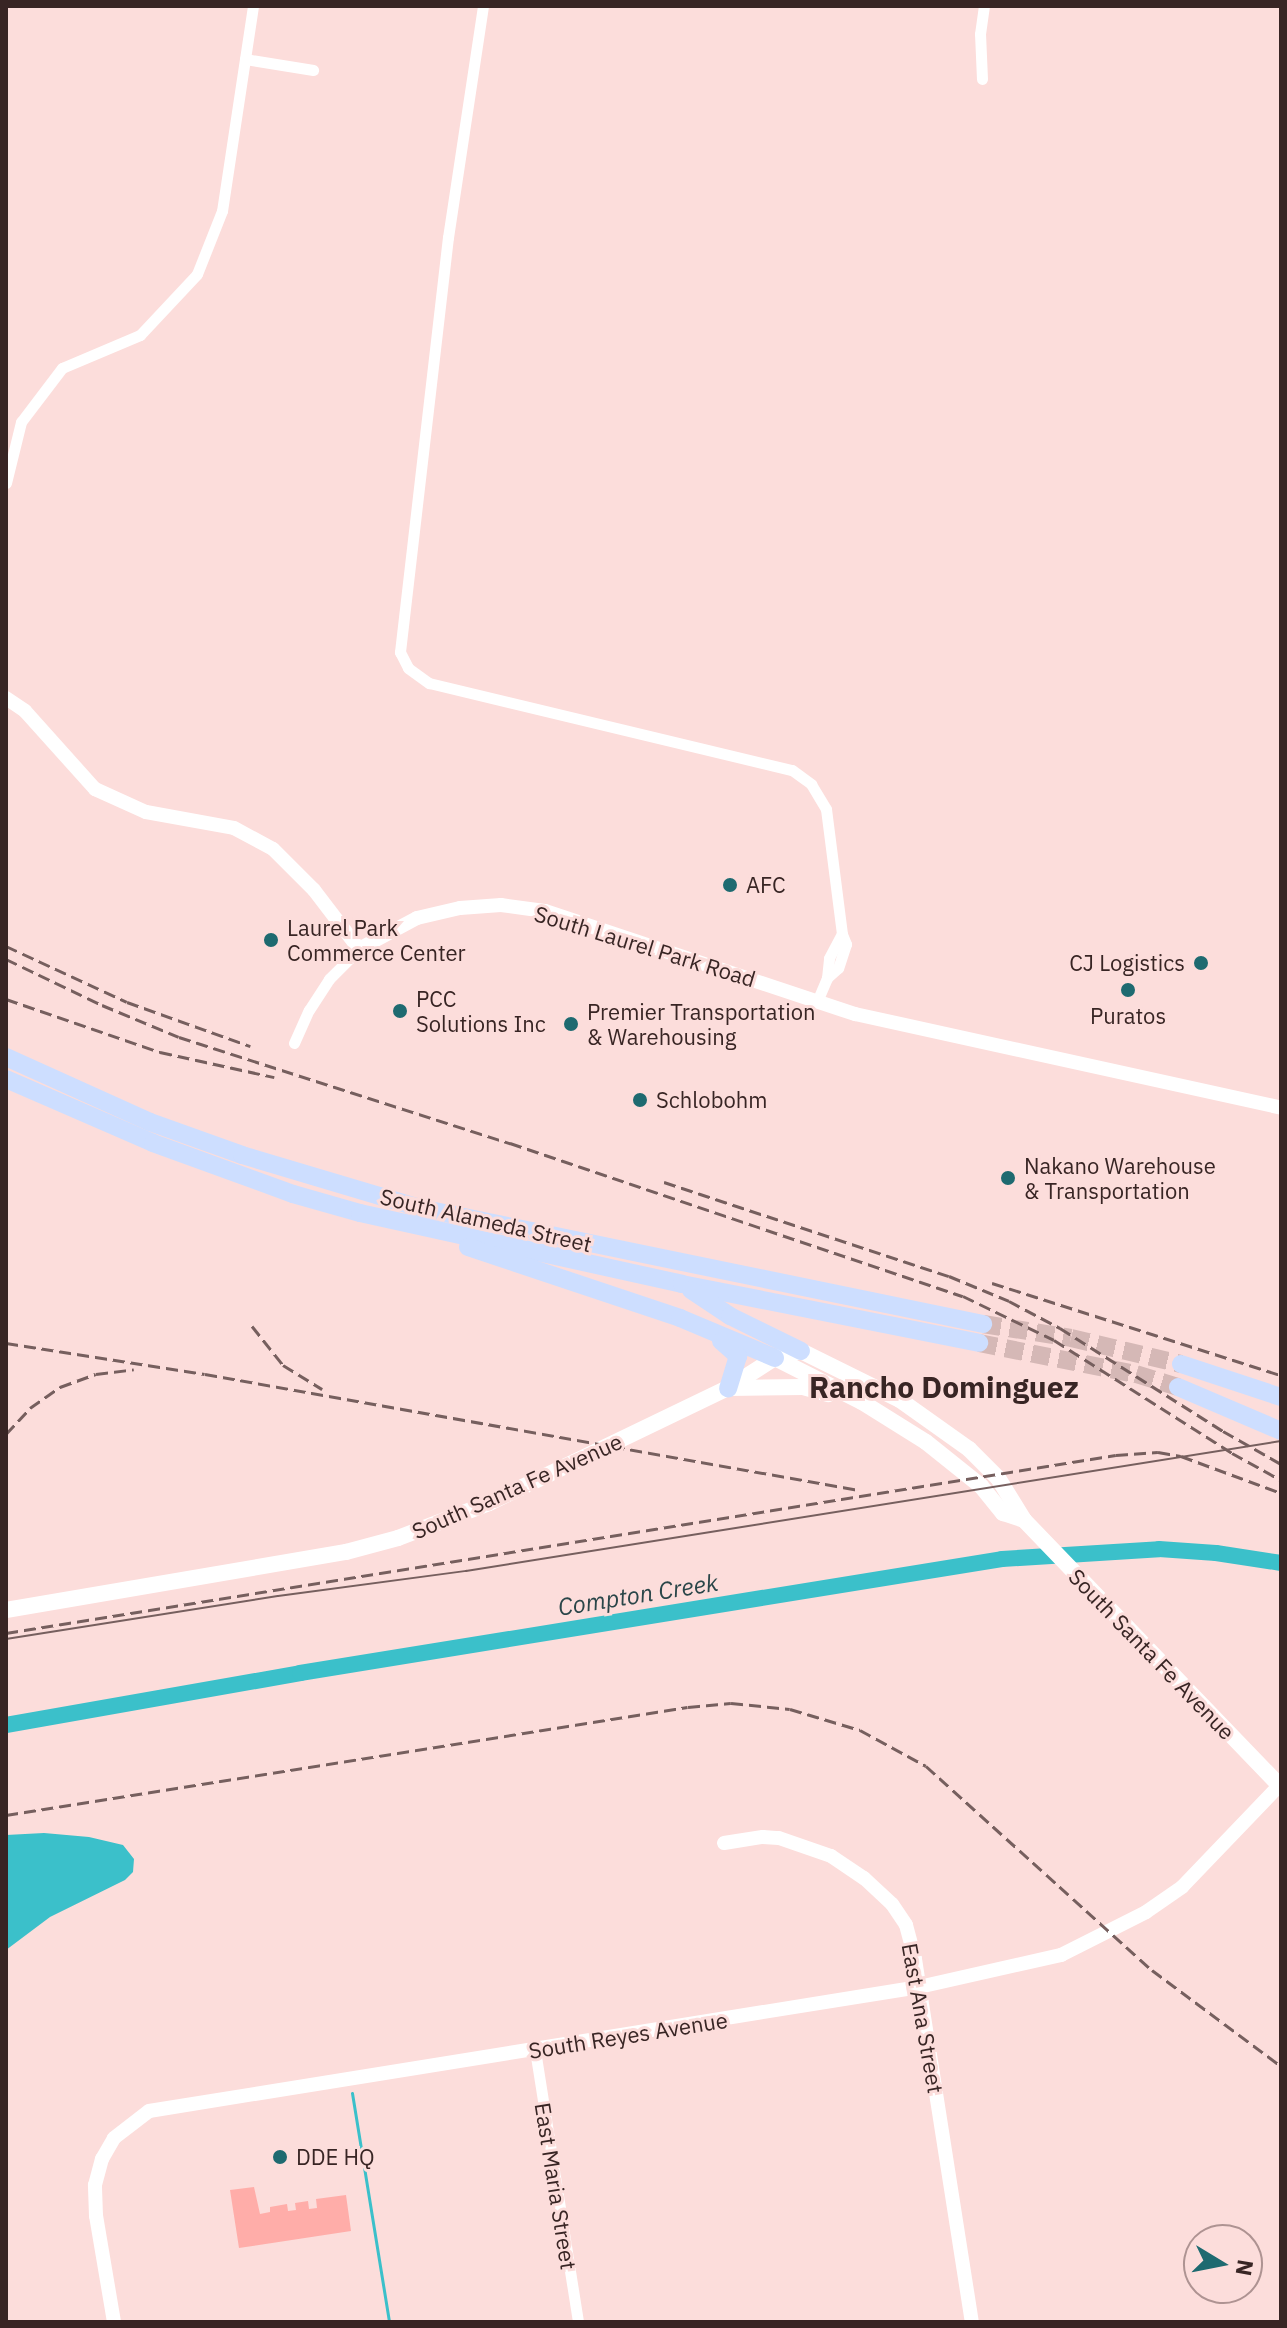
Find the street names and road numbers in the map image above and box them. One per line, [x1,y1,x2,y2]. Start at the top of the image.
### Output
street label: South Laurel Park Road [531,900,759,992]
street label: South Alameda Street [378,1183,594,1257]
street label: South Santa Fe Avenue [408,1428,626,1544]
street label: South Santa Fe Avenue [1064,1563,1240,1745]
street label: East Ana Street [897,1941,949,2095]
street label: South Reyes Avenue [527,2006,729,2064]
street label: East Maria Street [530,2101,582,2271]

